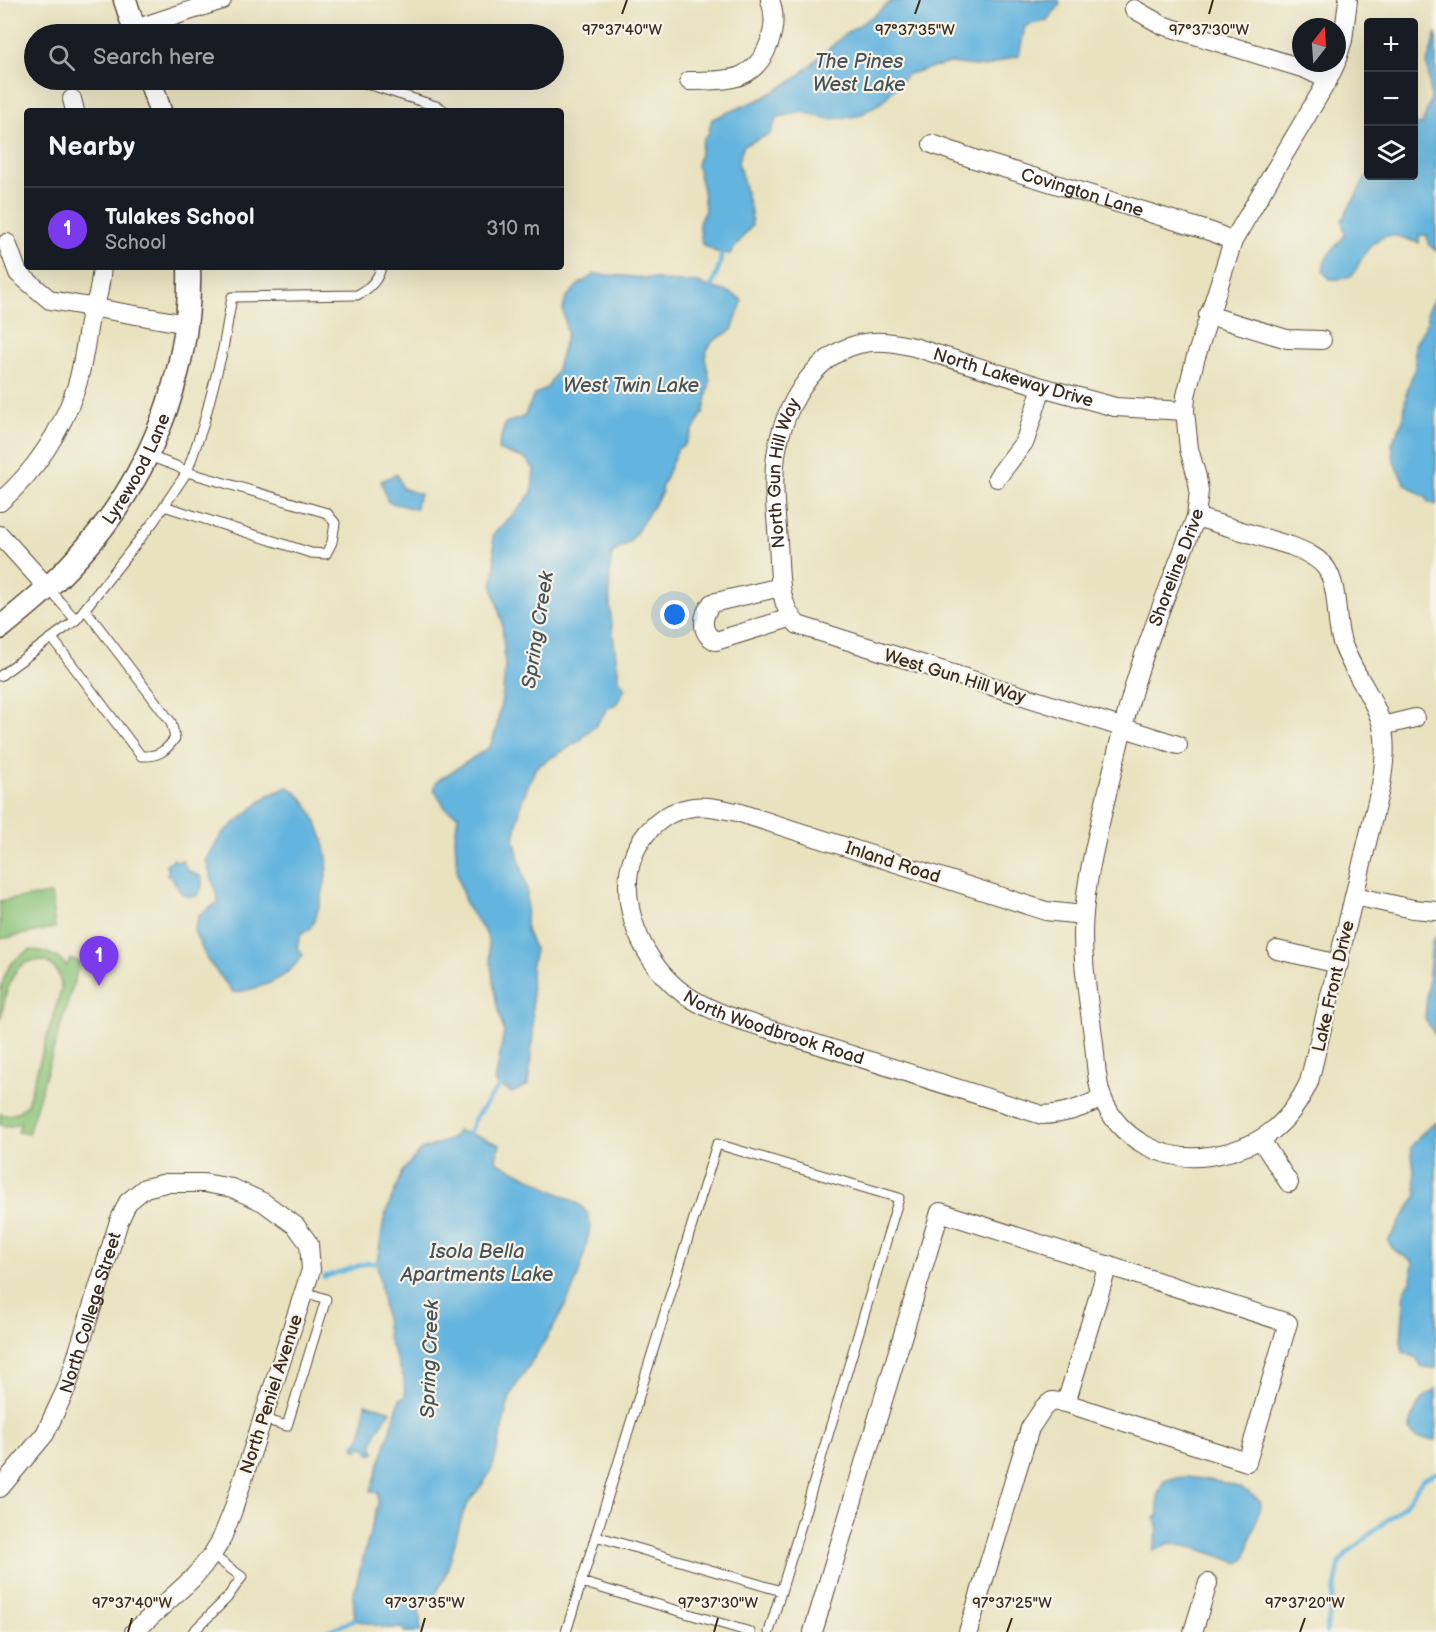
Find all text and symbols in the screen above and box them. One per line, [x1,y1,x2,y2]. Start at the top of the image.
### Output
north arrow [1292,18,1346,72]
map controls [1364,18,1418,180]
button: + [1364,18,1418,72]
text: 97°37'40"W [582,21,662,40]
text: 97°37'35"W [875,21,955,40]
text: 97°37'30"W [1169,21,1249,40]
search box [24,24,564,90]
icon: search [45,41,78,74]
text: Search here [93,44,215,71]
water label: The Pines West Lake [812,50,906,97]
button: − [1364,72,1418,126]
button: layers [1364,126,1418,180]
text: Nearby [48,132,135,163]
street label: Covington Lane [1018,164,1147,222]
text: Tulakes School [105,204,254,231]
text: 1 [63,217,72,241]
text: 310 m [486,217,540,241]
text: School [105,231,166,255]
street label: North Lakeway Drive [931,344,1096,412]
water label: West Twin Lake [563,374,700,398]
street label: North Gun Hill Way [764,394,805,549]
street label: Lyrewood Lane [98,410,175,529]
street label: Shoreline Drive [1145,508,1208,629]
water label: Spring Creek [517,569,559,691]
your location [660,600,689,629]
street label: West Gun Hill Way [881,645,1029,708]
street label: Inland Road [843,837,943,888]
street label: Lake Front Drive [1308,918,1359,1054]
pin: 1 [80,936,118,986]
street label: North Woodbrook Road [679,986,867,1069]
street label: North College Street [56,1229,126,1396]
water label: Isola Bella Apartments Lake [400,1240,554,1287]
water label: Spring Creek [416,1298,444,1419]
street label: North Peniel Avenue [236,1311,307,1477]
text: 97°37'40"W [92,1594,172,1613]
text: 97°37'35"W [385,1594,465,1613]
text: 97°37'30"W [678,1594,758,1613]
text: 97°37'25"W [972,1594,1052,1613]
text: 97°37'20"W [1265,1594,1345,1613]

